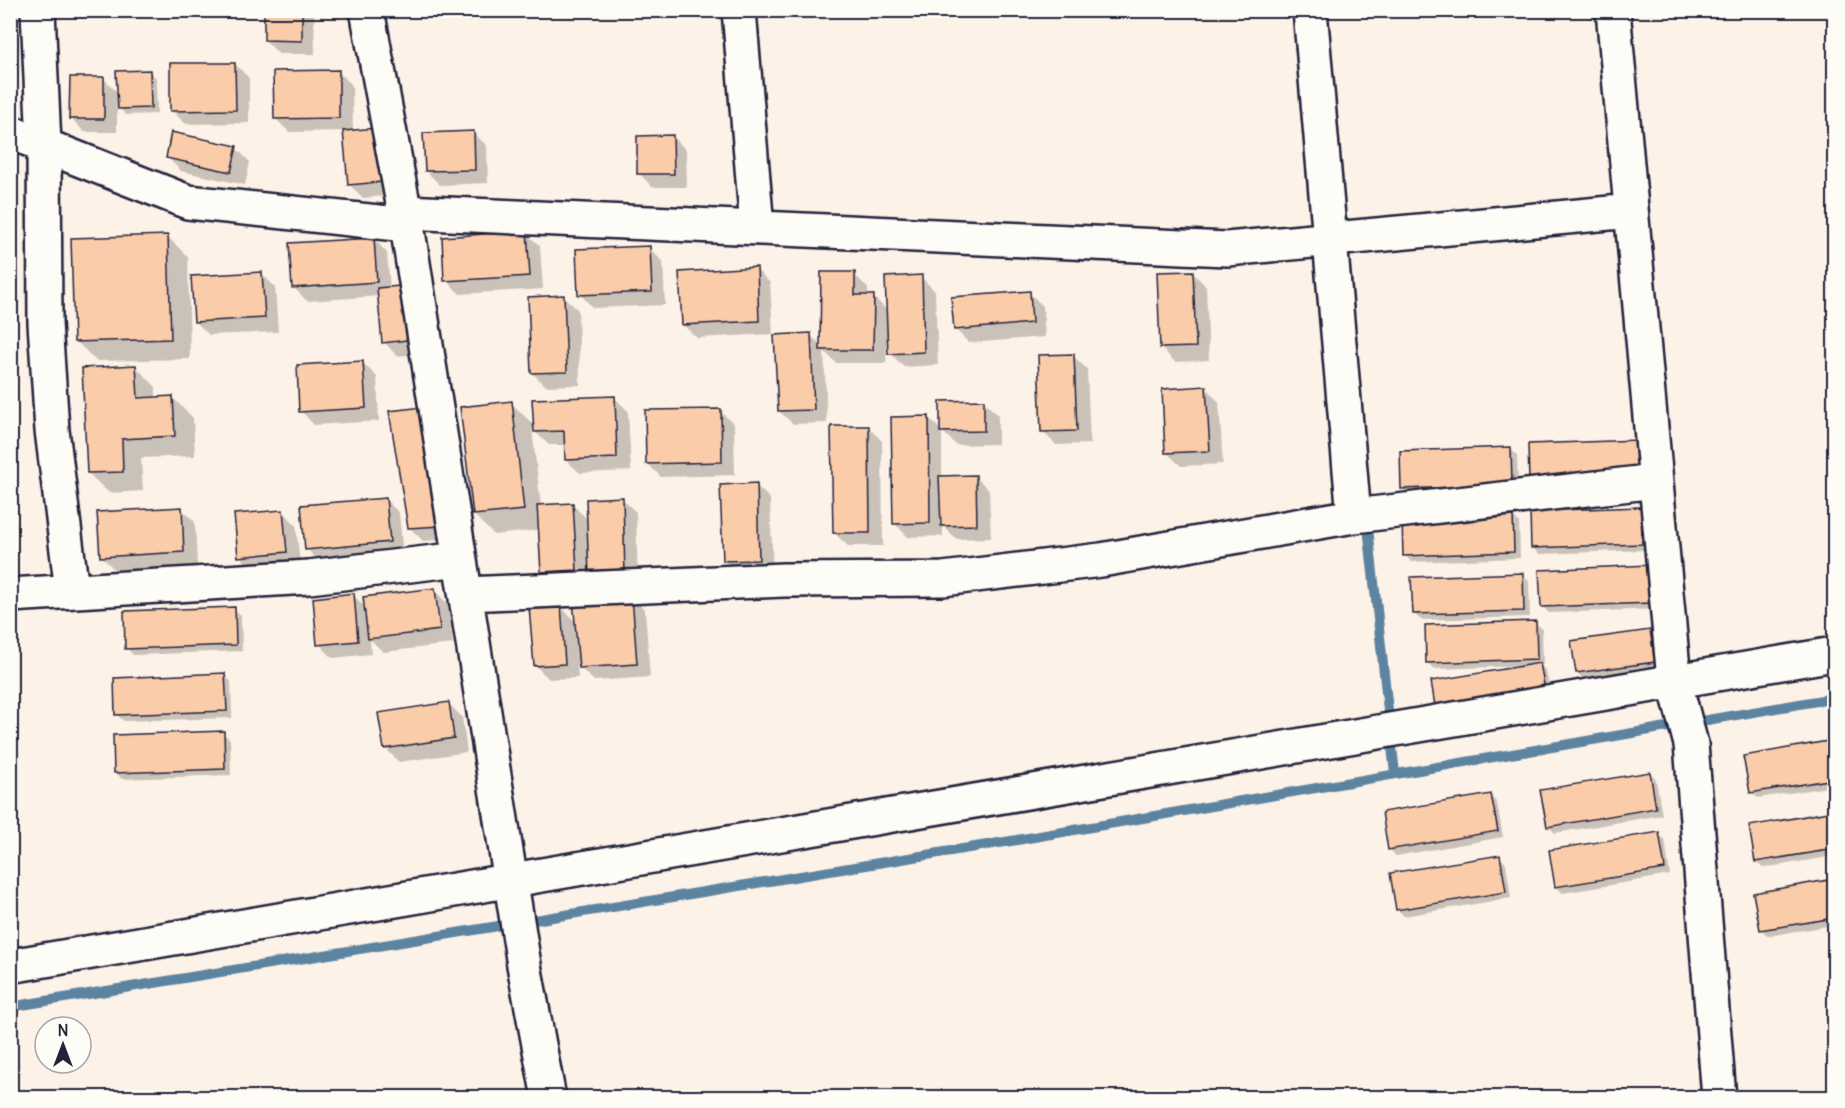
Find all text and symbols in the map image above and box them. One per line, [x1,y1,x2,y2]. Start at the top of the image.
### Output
north arrow [33,1015,93,1075]
text: N [57,1020,69,1040]

